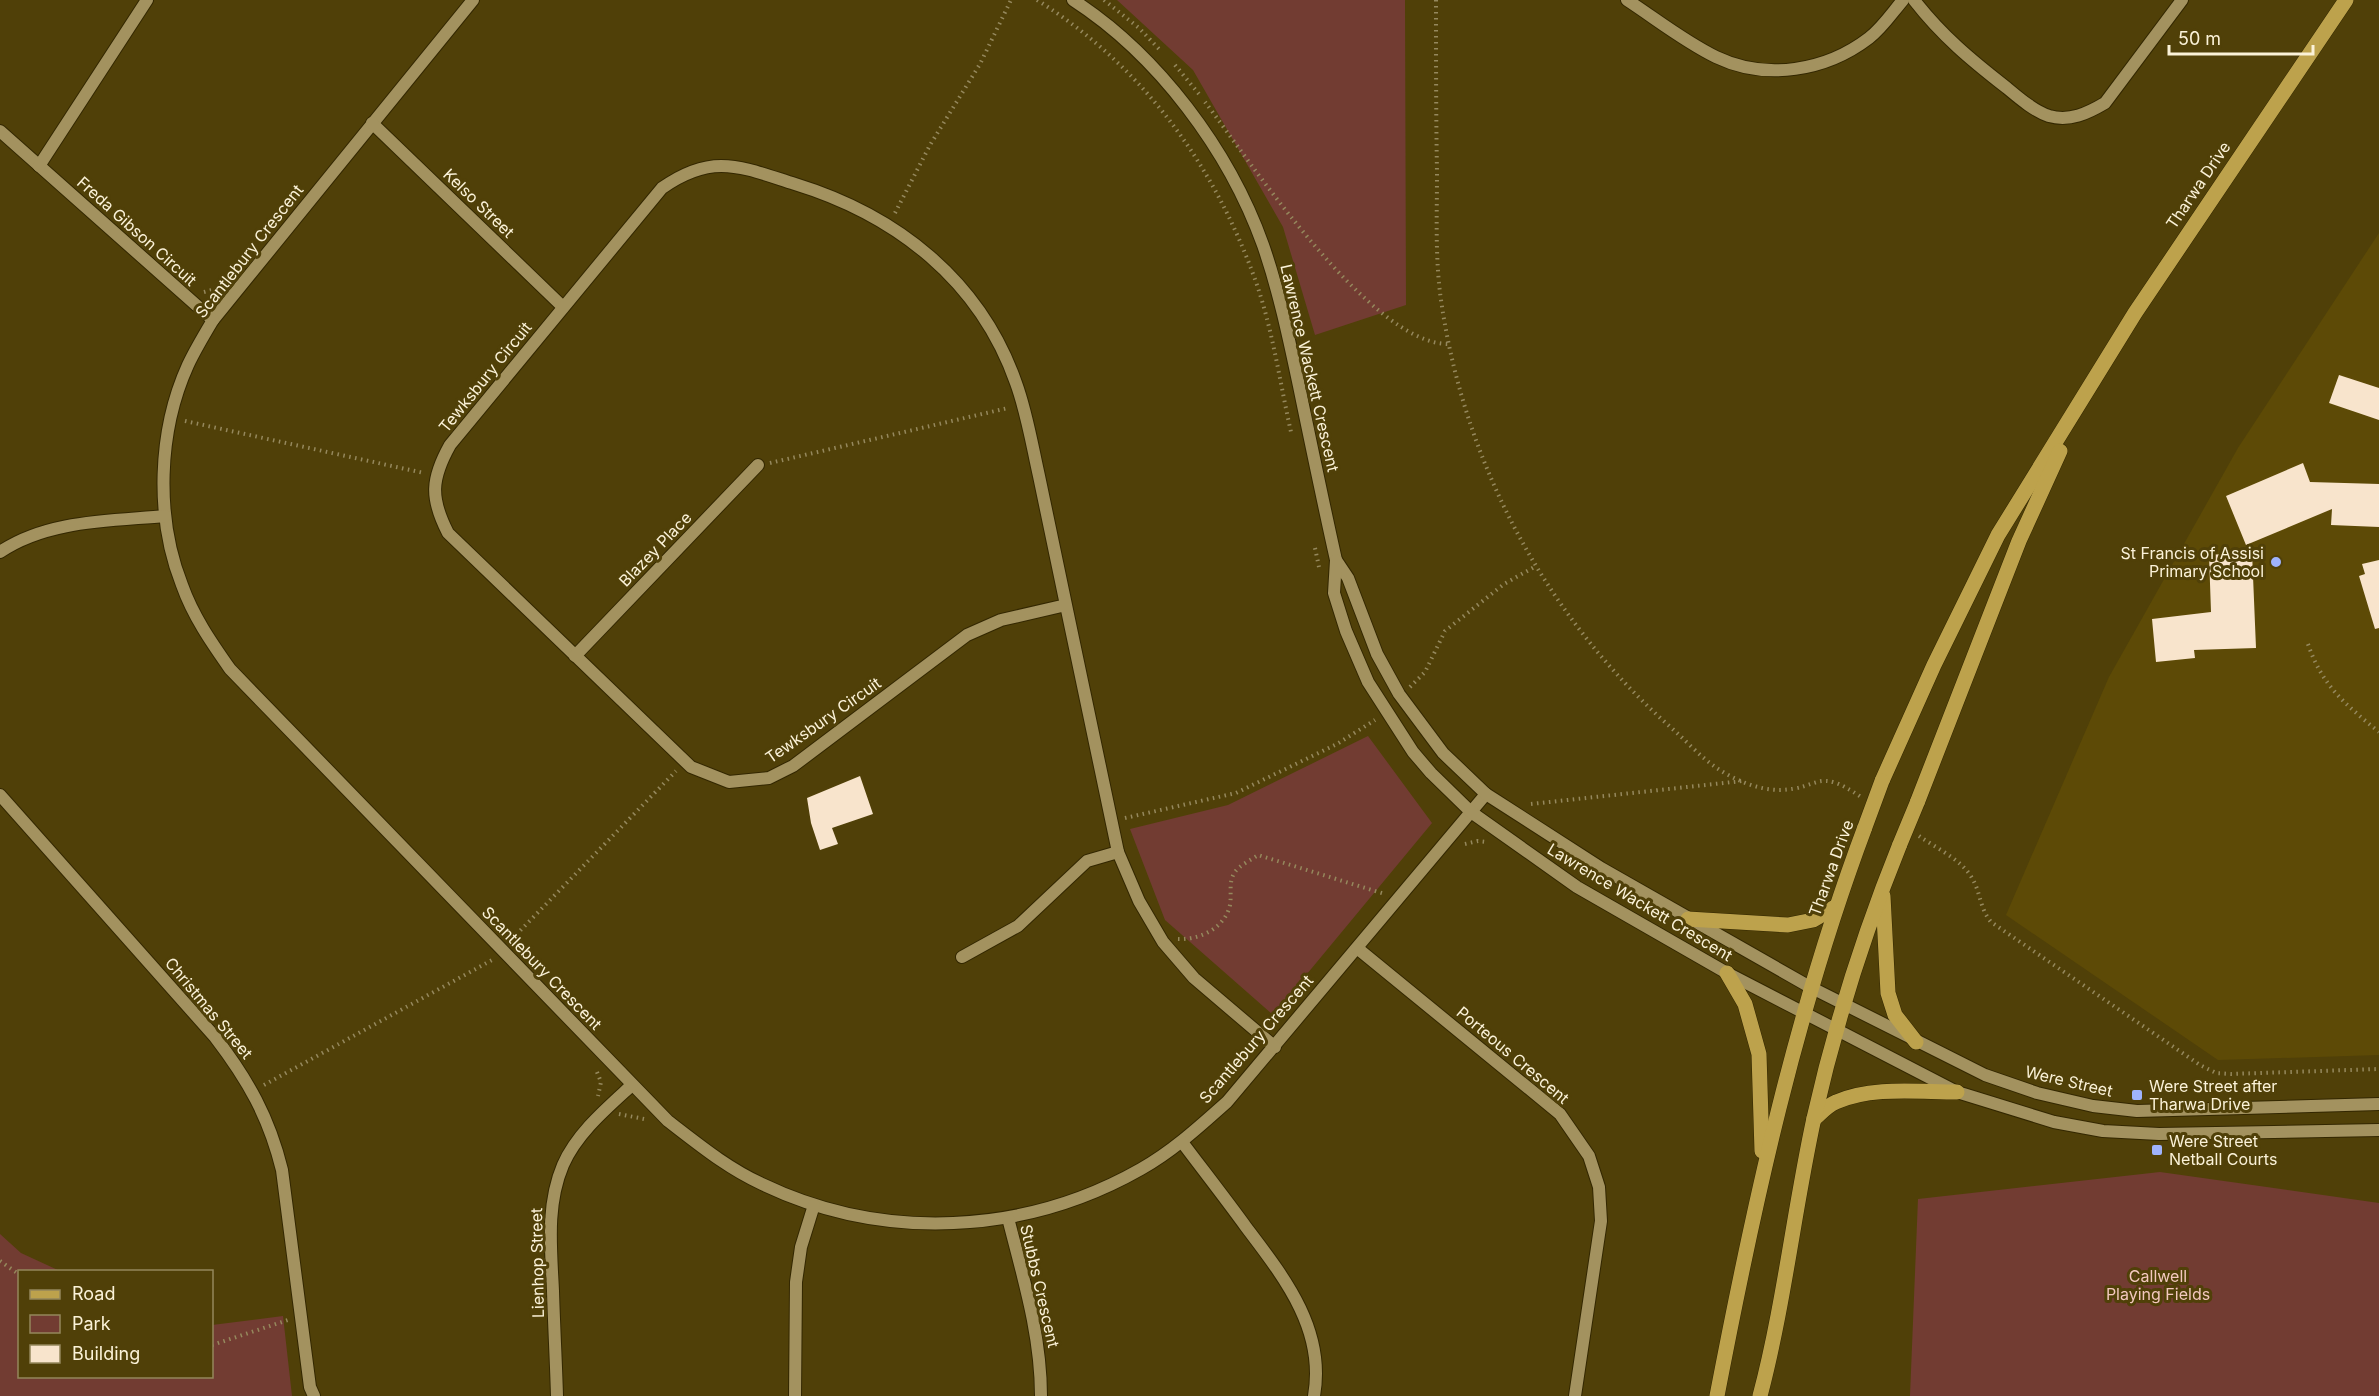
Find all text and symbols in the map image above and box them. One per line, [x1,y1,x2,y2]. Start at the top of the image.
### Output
scale bar [2169,18,2313,56]
text: 50 m [2178,28,2221,49]
street label: Tharwa Drive [2161,137,2235,233]
street label: Kelso Street [439,164,519,242]
street label: Freda Gibson Circuit [73,172,201,290]
street label: Scantlebury Crescent [191,180,307,322]
street label: Lawrence Wackett Crescent [1276,262,1344,474]
street label: Tewksbury Circuit [434,318,536,436]
street label: Blazey Place [614,508,696,590]
place label: St Francis of Assisi Primary School [2120,543,2264,581]
marker: St Francis of Assisi Primary School [2269,555,2283,569]
street label: Tewksbury Circuit [761,673,885,767]
street label: Tharwa Drive [1804,817,1858,919]
street label: Lawrence Wackett Crescent [1544,839,1736,965]
street label: Scantlebury Crescent [478,902,606,1034]
street label: Christmas Street [161,953,257,1063]
street label: Scantlebury Crescent [1195,971,1317,1107]
street label: Porteous Crescent [1453,1002,1573,1108]
street label: Were Street [2023,1061,2115,1101]
place label: Were Street after Tharwa Drive [2149,1076,2277,1114]
marker: Were Street after Tharwa Drive [2130,1088,2144,1102]
place label: Were Street Netball Courts [2169,1131,2277,1169]
marker: Were Street Netball Courts [2150,1143,2164,1157]
street label: Lienhop Street [526,1208,548,1318]
street label: Stubbs Crescent [1016,1222,1064,1350]
park label: Callwell Playing Fields [2106,1266,2210,1304]
legend [18,1270,213,1378]
text: Road [72,1283,115,1304]
text: Park [72,1313,111,1334]
text: Building [72,1343,140,1364]

